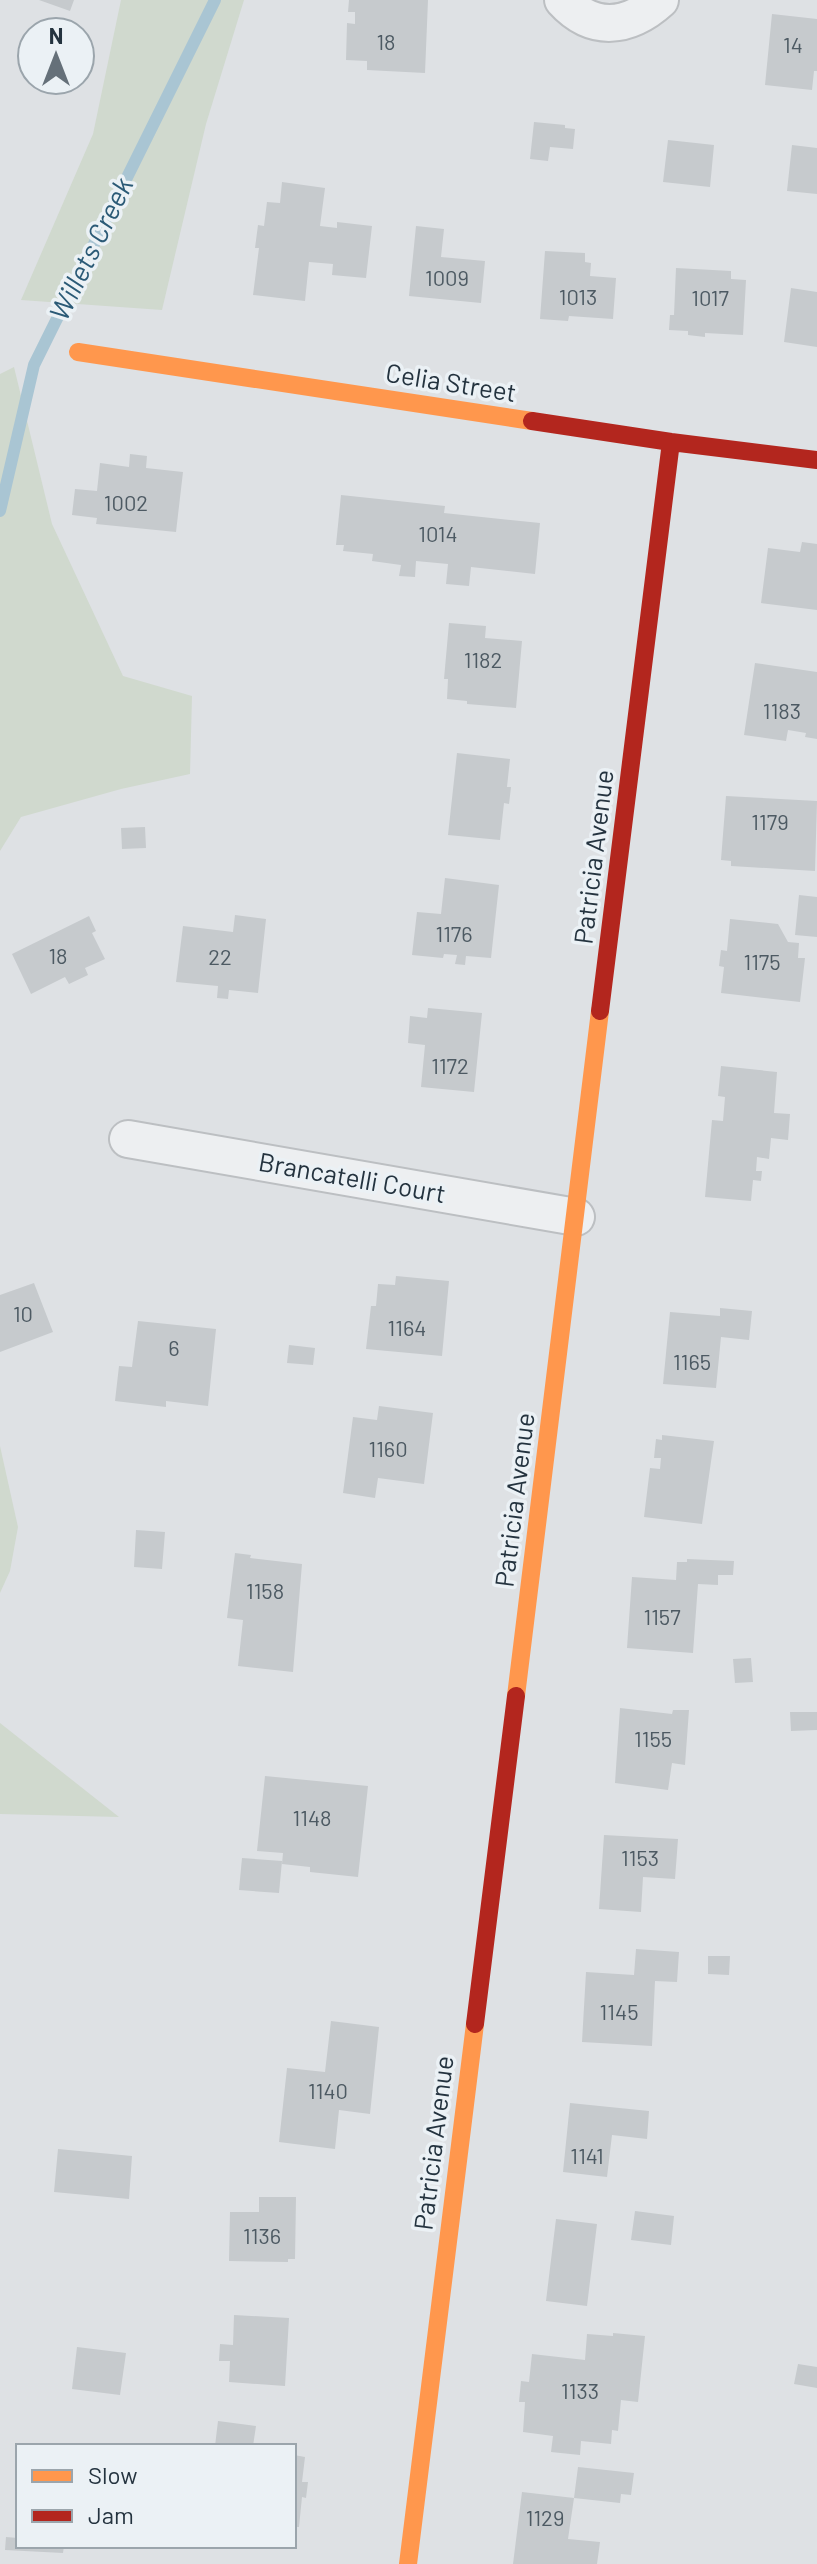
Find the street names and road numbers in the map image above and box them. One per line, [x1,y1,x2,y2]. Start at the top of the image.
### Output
street label: Celia Street [384,356,519,407]
street label: Patricia Avenue [566,768,619,946]
street label: Brancatelli Court [256,1145,448,1208]
street label: Patricia Avenue [487,1411,540,1589]
street label: Patricia Avenue [406,2054,459,2232]

